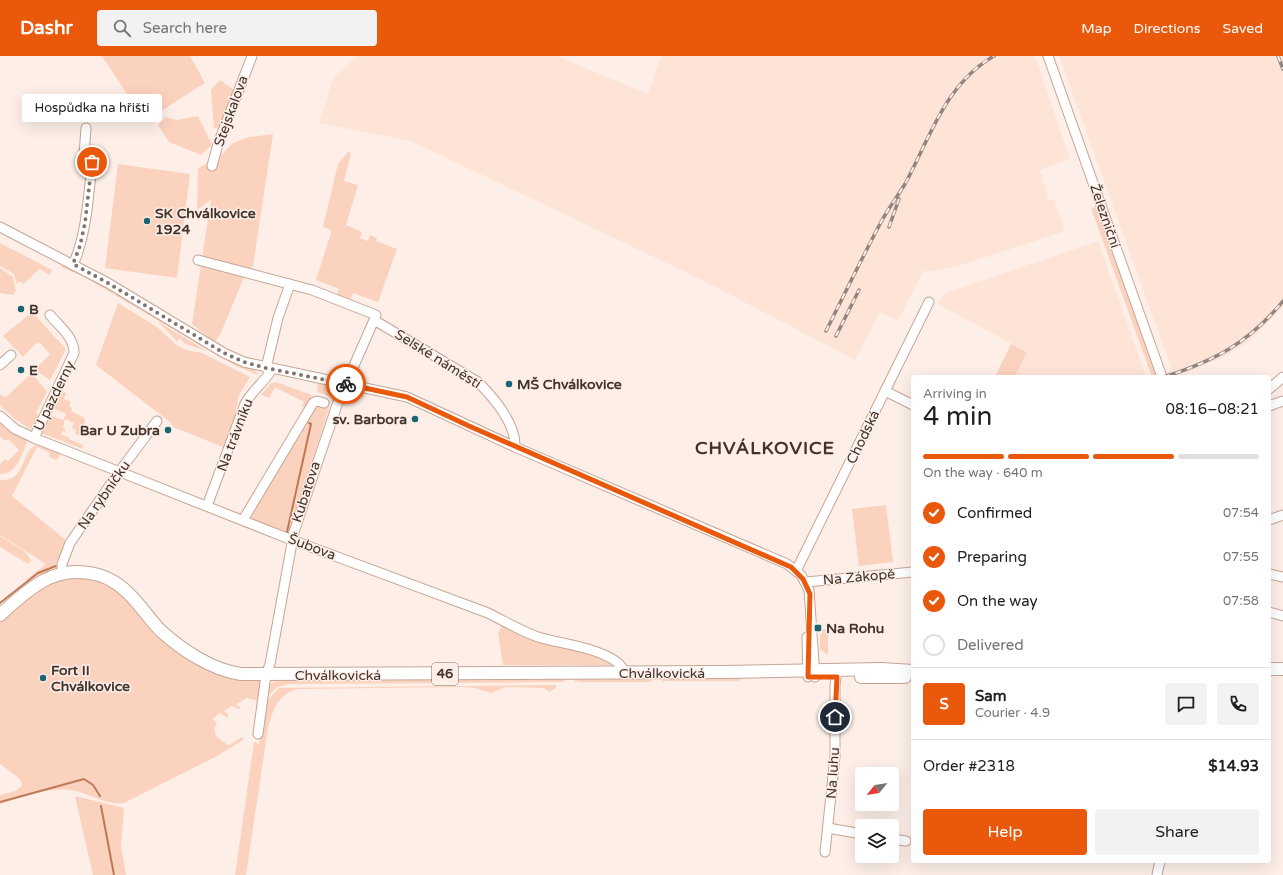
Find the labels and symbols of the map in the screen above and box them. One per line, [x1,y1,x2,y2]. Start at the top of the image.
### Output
street label: Stejskalova [210,73,252,149]
callout: Hospůdka na hřišti [22,94,162,122]
pin [75,145,109,179]
street label: Železniční [1086,182,1124,251]
place label: SK Chválkovice 1924 [155,205,256,238]
marker: SK Chválkovice 1924 [142,216,152,226]
place label: B [29,301,39,318]
marker: B [16,304,26,314]
street label: Selské náměstí [392,326,485,393]
street label: U pazderny [30,358,79,434]
place label: E [29,362,38,379]
courier [326,364,366,404]
marker: E [16,365,26,375]
place label: MŠ Chválkovice [517,376,622,393]
marker: MŠ Chválkovice [504,379,514,389]
street label: Na trávníku [213,396,257,474]
street label: Chodská [843,407,883,467]
place label: sv. Barbora [333,411,407,428]
marker: sv. Barbora [410,414,420,424]
place label: Bar U Zubra [80,422,160,439]
marker: Bar U Zubra [163,425,173,435]
district label: CHVÁLKOVICE [695,437,835,459]
street label: Na rybníčku [74,457,134,533]
street label: Kubatova [288,459,324,525]
street label: Šubova [286,530,338,564]
street label: Na Zákopě [822,565,896,589]
place label: Na Rohu [826,620,884,637]
marker: Na Rohu [813,623,823,633]
place label: Fort II Chválkovice [51,662,130,695]
road number: 46 [432,663,458,685]
street label: Chválkovická [619,665,705,682]
street label: Chválkovická [295,667,381,684]
marker: Fort II Chválkovice [38,673,48,683]
pin [818,700,852,734]
street label: Na luhu [823,747,843,799]
north arrow [855,767,899,811]

